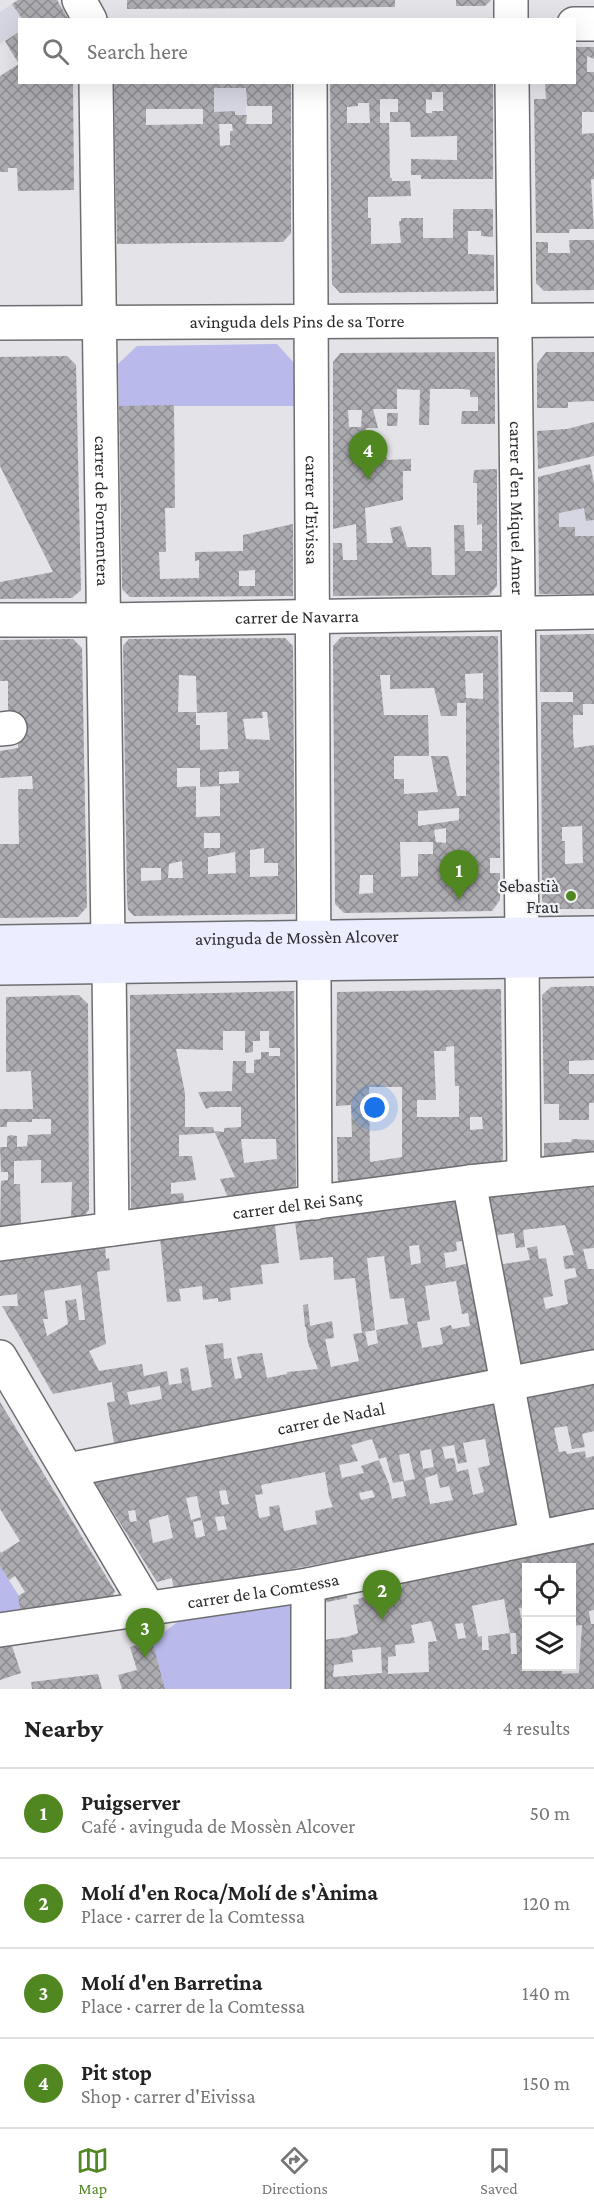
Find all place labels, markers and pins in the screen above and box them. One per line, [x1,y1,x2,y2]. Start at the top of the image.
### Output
pin: 4 [348,430,388,480]
pin: 1 [440,850,478,900]
place label: Sebastià Frau [499,876,559,917]
marker: Sebastià Frau [564,889,578,903]
pin: 2 [362,1570,401,1620]
pin: 3 [126,1608,164,1658]

